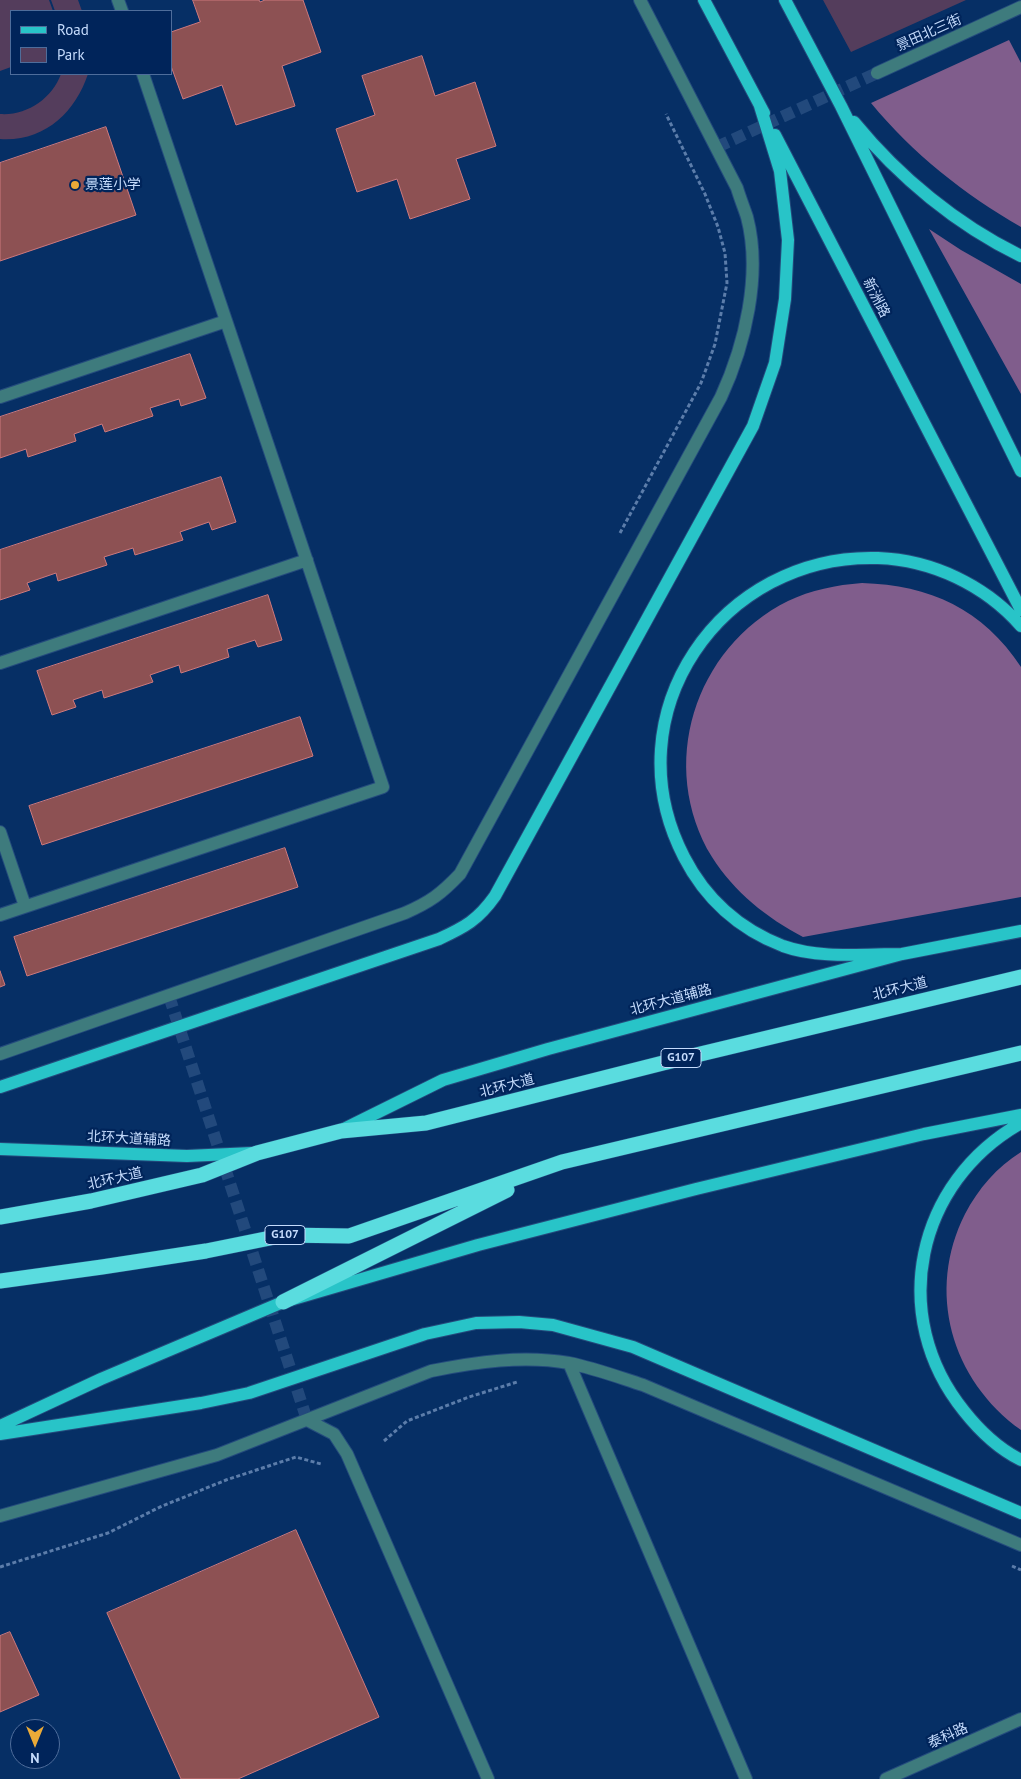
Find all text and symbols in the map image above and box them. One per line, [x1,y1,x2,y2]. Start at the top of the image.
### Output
legend [10,10,172,75]
street label: 景田北三街 [894,11,964,55]
text: Road [57,20,89,39]
text: Park [57,45,85,64]
place label: 景莲小学 [85,177,141,193]
marker: 景莲小学 [69,179,81,191]
street label: 新洲路 [859,275,893,321]
street label: 北环大道 [871,974,929,1004]
street label: 北环大道辅路 [628,981,714,1019]
road number: G107 [661,1048,701,1068]
street label: 北环大道 [478,1071,536,1101]
street label: 北环大道辅路 [87,1128,171,1150]
street label: 北环大道 [86,1165,144,1193]
road number: G107 [265,1226,305,1244]
north arrow [10,1719,60,1769]
street label: 泰科路 [925,1720,971,1752]
text: N [30,1749,40,1767]

